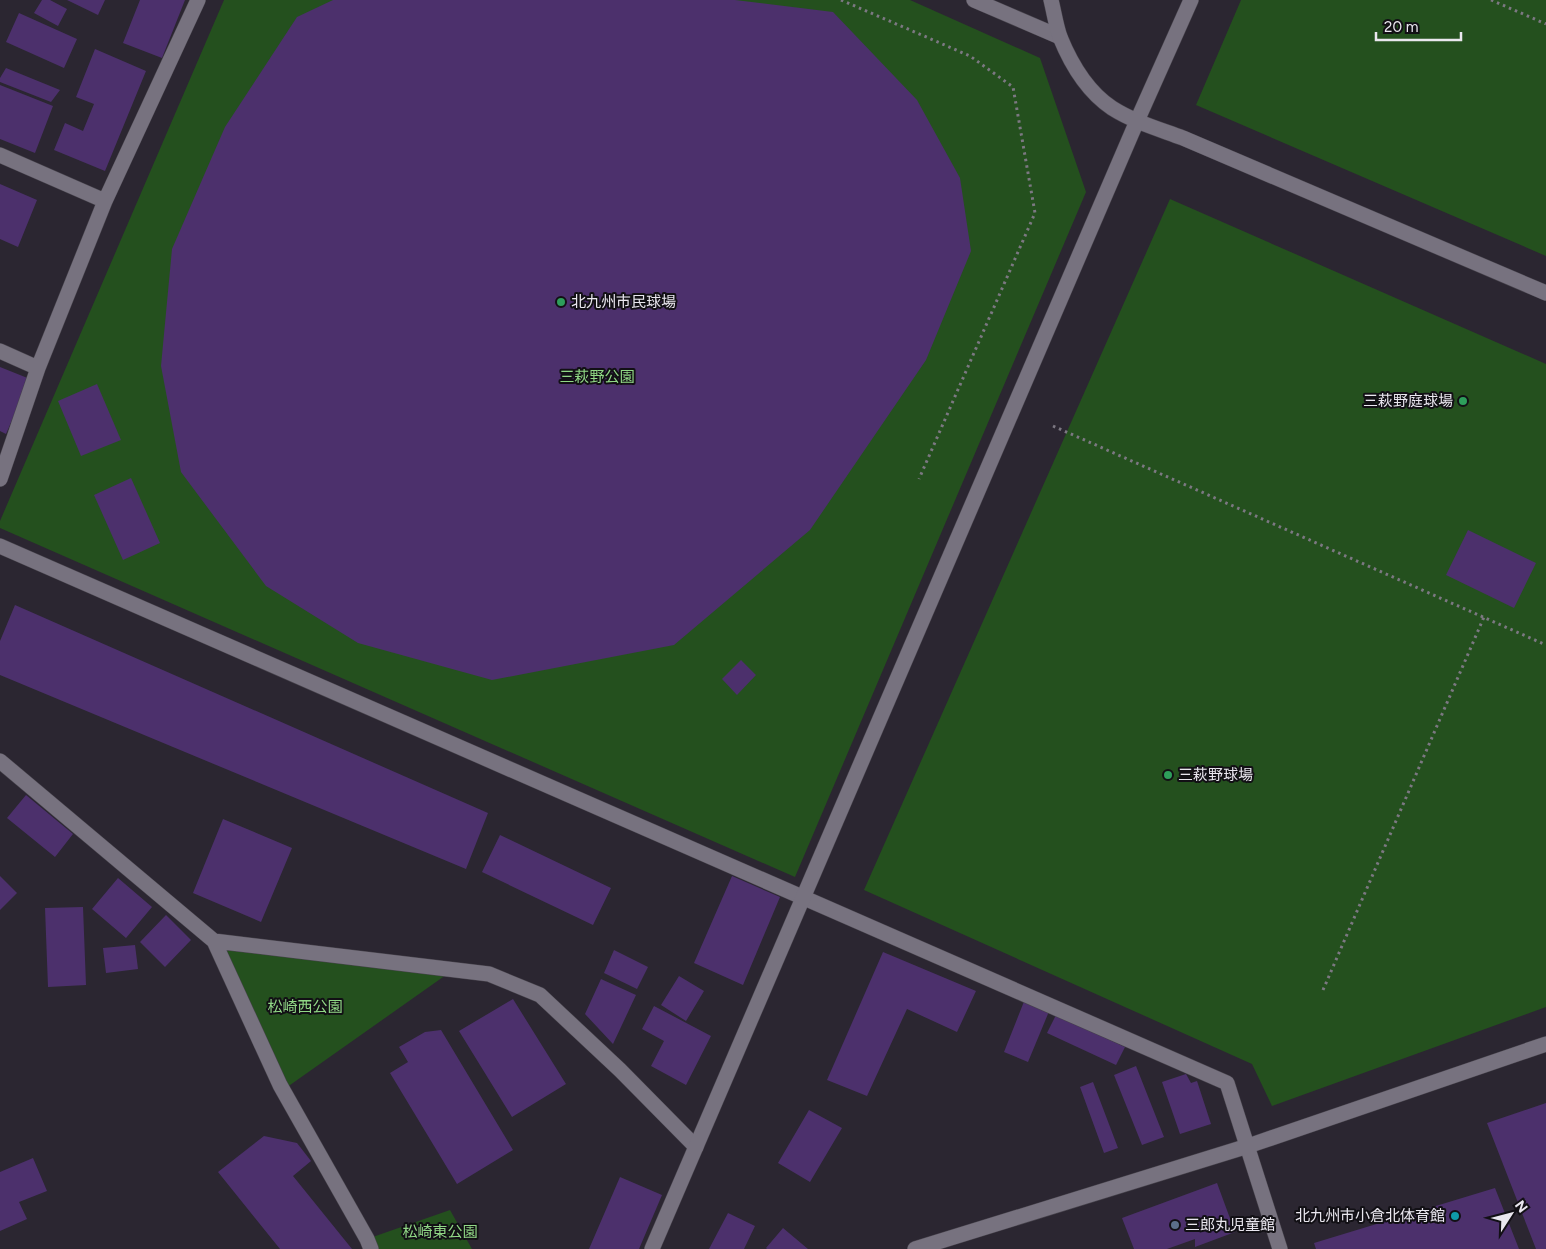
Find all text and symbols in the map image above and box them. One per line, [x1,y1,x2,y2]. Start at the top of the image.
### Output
scale bar [1376,10,1461,42]
text: 20 m [1384,18,1418,36]
place label: 北九州市民球場 [571,293,676,311]
marker: 北九州市民球場 [555,296,567,308]
park label: 三萩野公園 [559,368,635,386]
place label: 三萩野庭球場 [1363,392,1453,410]
marker: 三萩野庭球場 [1457,395,1469,407]
place label: 三萩野球場 [1178,766,1253,784]
marker: 三萩野球場 [1162,769,1174,781]
park label: 松崎西公園 [267,998,343,1016]
north arrow [1486,1189,1536,1239]
text: N [1511,1197,1531,1216]
place label: 北九州市小倉北体育館 [1295,1207,1445,1225]
marker: 北九州市小倉北体育館 [1449,1210,1461,1222]
place label: 三郎丸児童館 [1185,1216,1275,1234]
marker: 三郎丸児童館 [1169,1219,1181,1231]
park label: 松崎東公園 [402,1223,478,1241]

